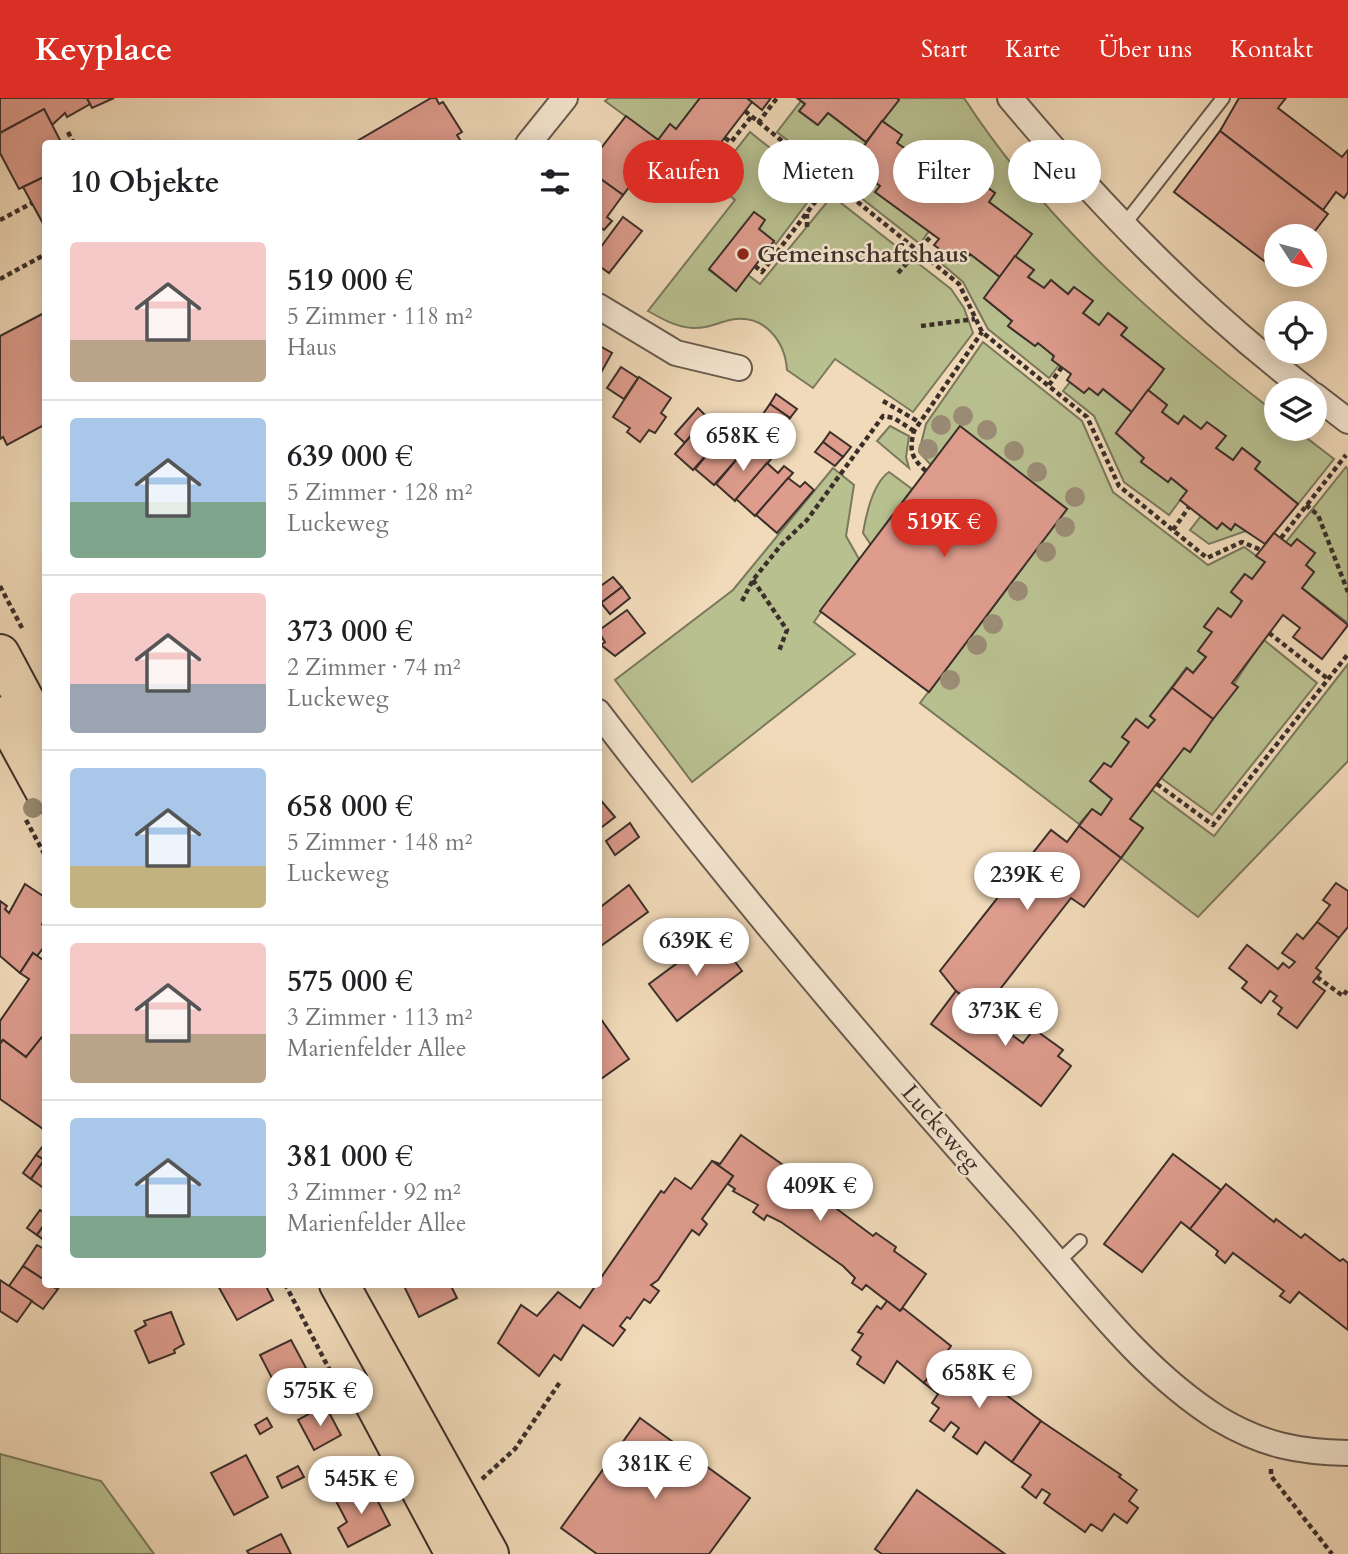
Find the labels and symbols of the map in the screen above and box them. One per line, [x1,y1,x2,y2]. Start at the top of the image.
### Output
north arrow [1264,224,1326,287]
place label: Gemeinschaftshaus [757,238,968,271]
marker: Gemeinschaftshaus [735,246,751,262]
pin: 658K € [686,414,800,473]
pin: 519K € [887,500,1001,559]
pin: 239K € [970,852,1084,912]
pin: 639K € [639,918,753,978]
pin: 373K € [948,988,1062,1048]
street label: Luckeweg [894,1077,989,1179]
pin: 409K € [763,1164,877,1223]
pin: 658K € [922,1350,1036,1410]
pin: 575K € [263,1368,377,1428]
pin: 381K € [598,1442,712,1501]
pin: 545K € [304,1456,418,1516]

